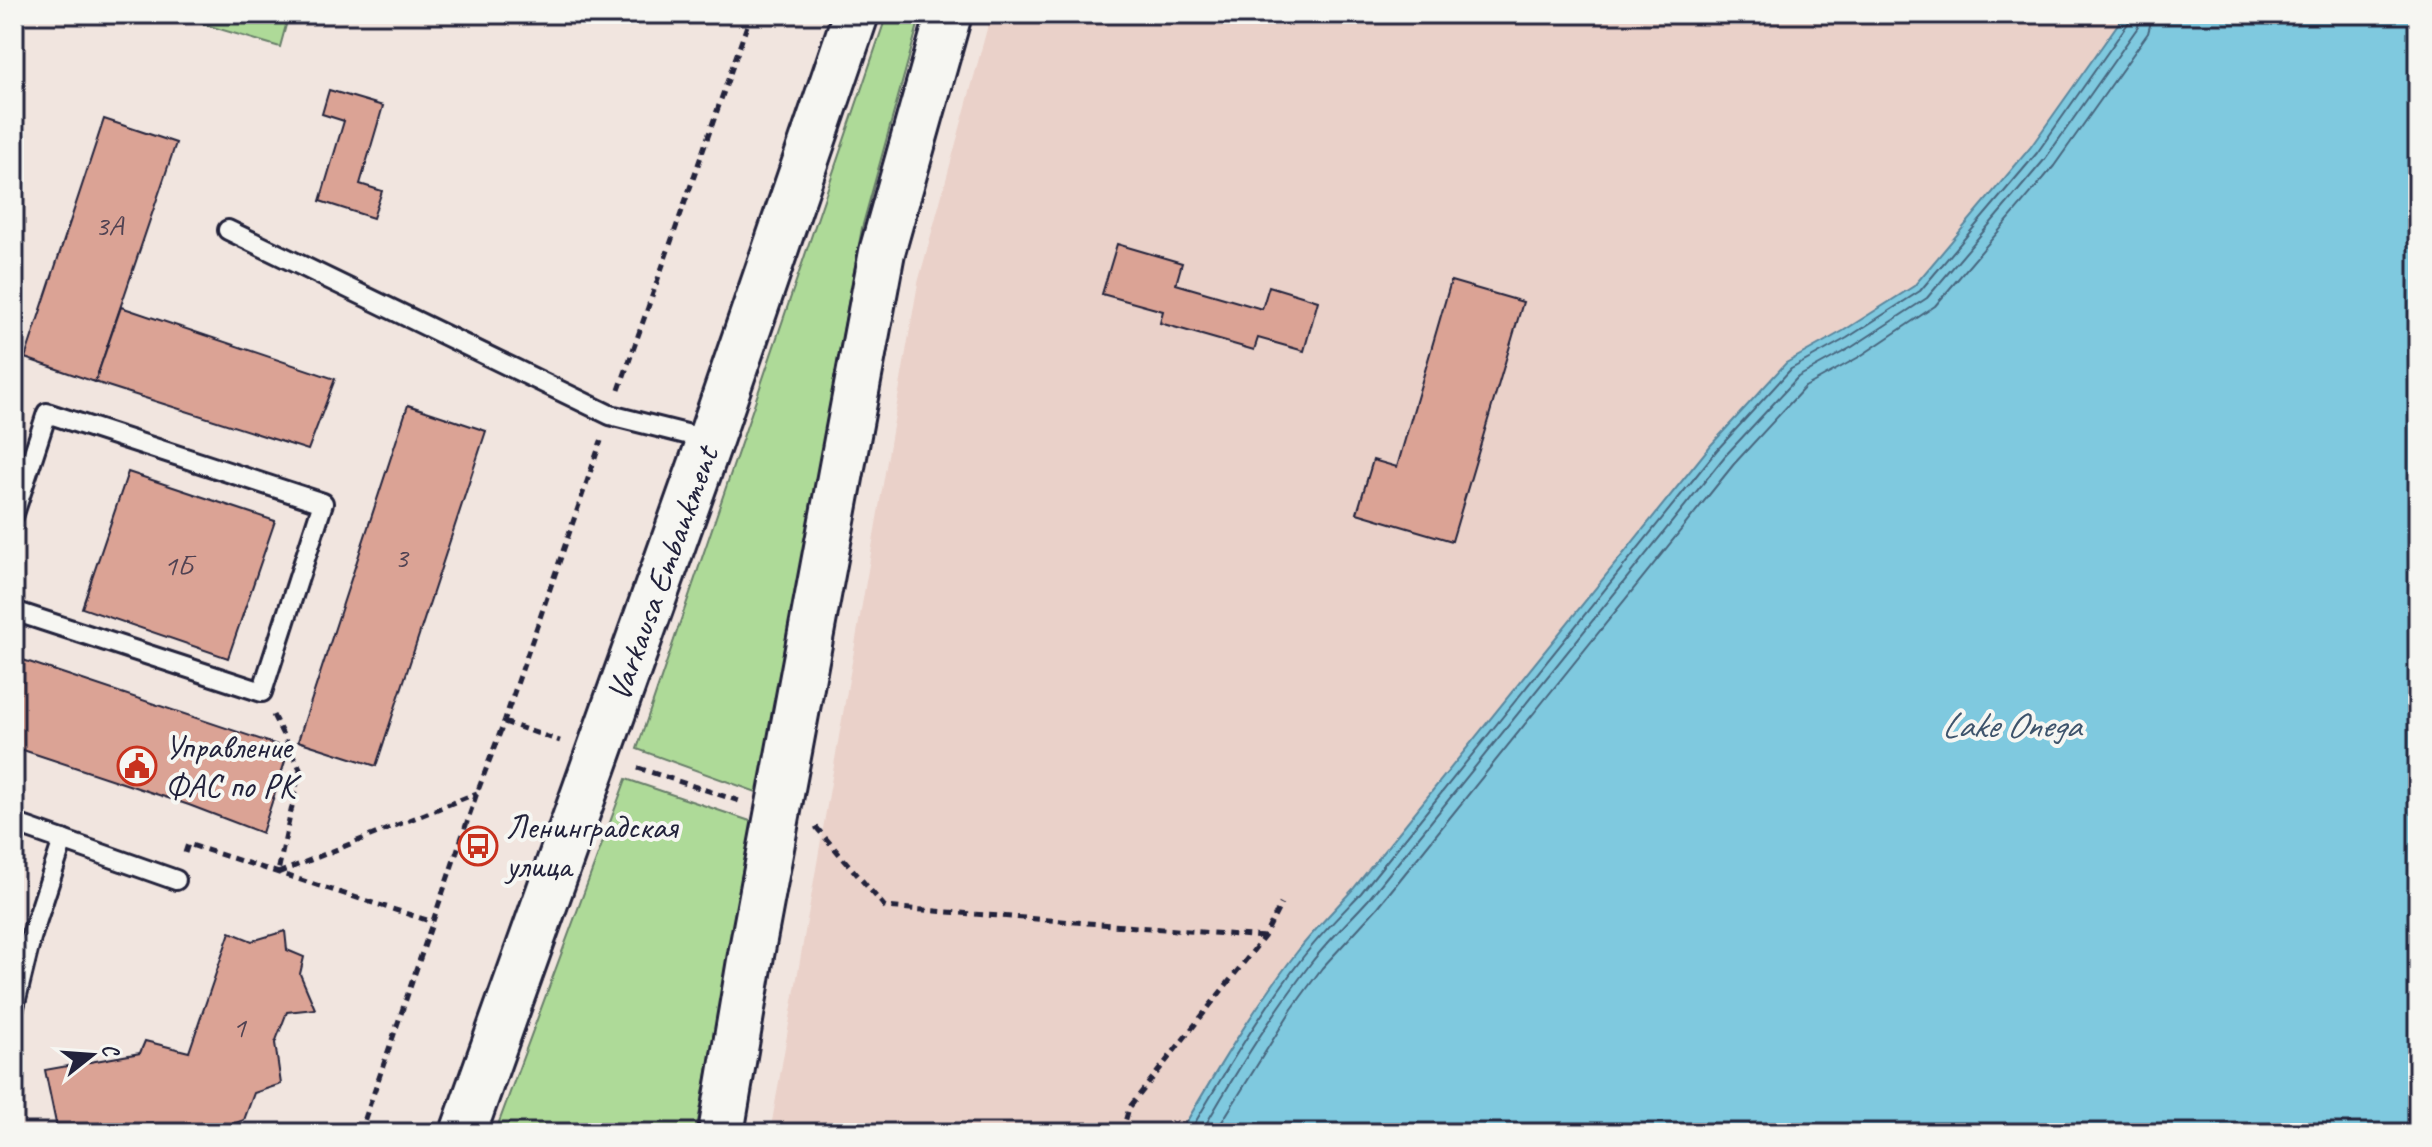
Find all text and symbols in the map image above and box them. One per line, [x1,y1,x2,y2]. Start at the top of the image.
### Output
house number: 3А [95,206,125,244]
street label: Varkausa Embankment [596,438,729,707]
house number: 3 [394,538,410,576]
house number: 1Б [164,546,197,584]
water label: Lake Onega [1942,702,2084,748]
place label: Управление ФАС по РК [165,725,302,807]
public building icon: Управление ФАС по РК [116,745,158,787]
place label: Ленинградская улица [504,805,679,887]
bus stop icon: Ленинградская улица [457,825,499,867]
house number: 1 [232,1008,247,1046]
north arrow [52,1015,132,1095]
text: С [95,1040,126,1062]

